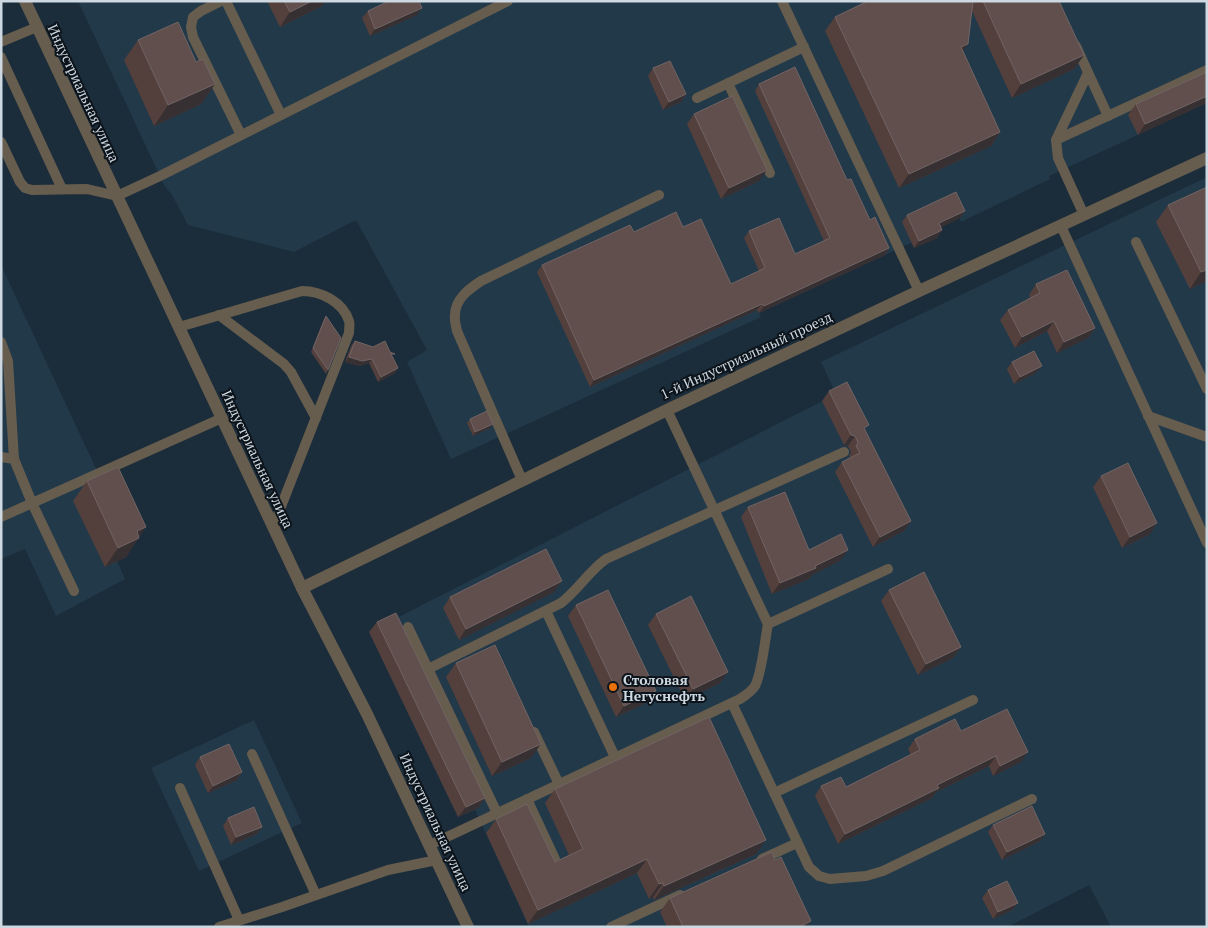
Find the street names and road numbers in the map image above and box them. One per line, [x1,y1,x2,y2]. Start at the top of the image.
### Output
street label: Индустриальная улица [44,21,124,165]
street label: 1-й Индустриальный проезд [657,307,835,403]
street label: Индустриальная улица [218,387,298,531]
street label: Индустриальная улица [396,750,476,894]

